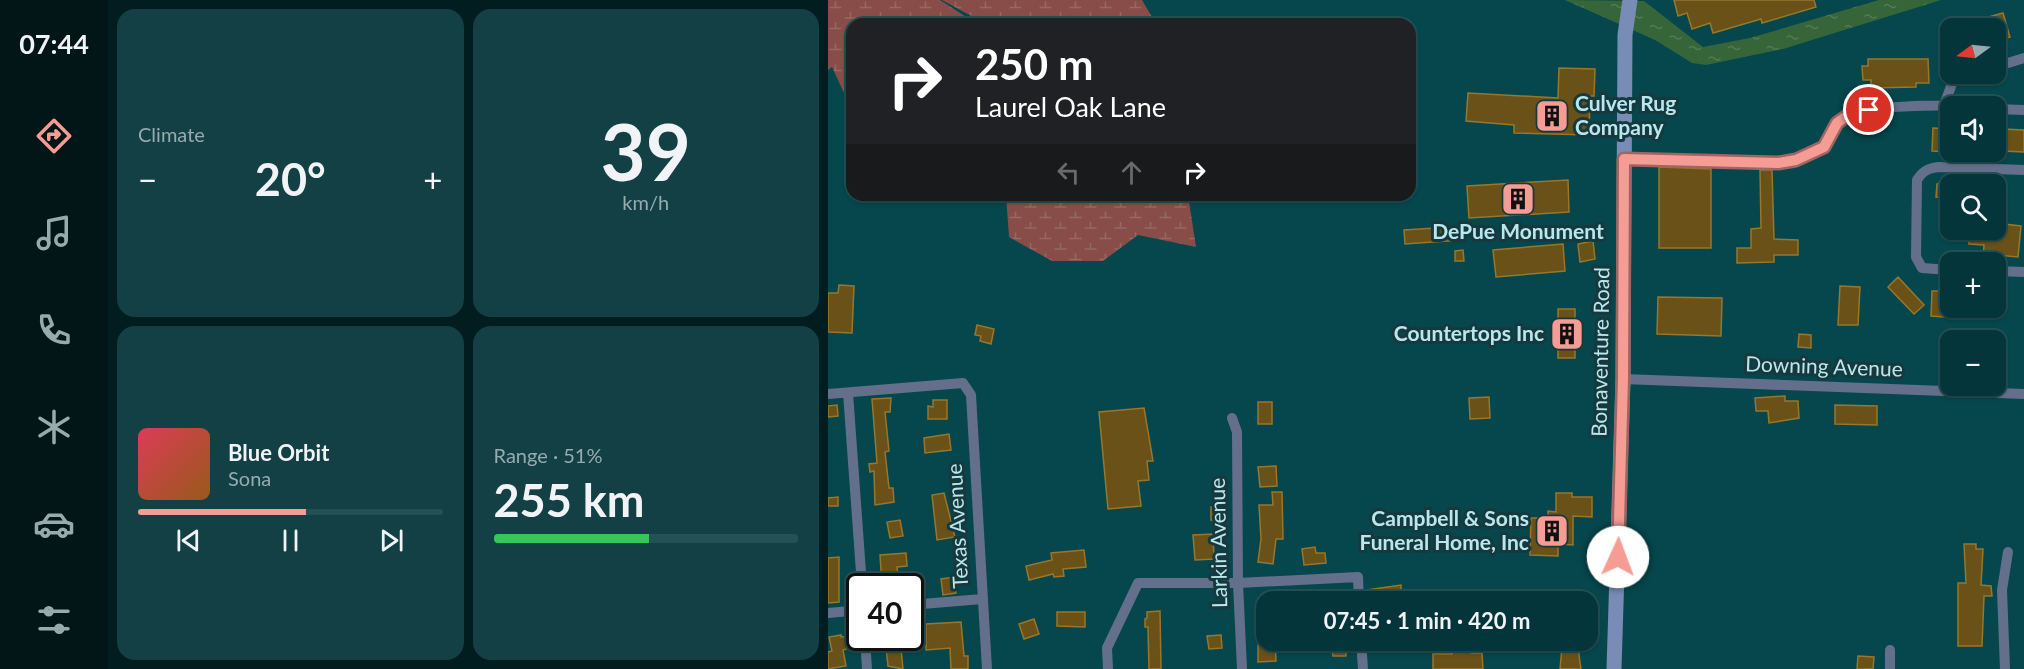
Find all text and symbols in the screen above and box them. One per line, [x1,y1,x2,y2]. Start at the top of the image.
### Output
north arrow [1940,18,2006,84]
map controls [1940,18,2006,396]
text: 07:44 [19,27,89,60]
text: 250 m [975,39,1093,89]
icon: right [876,42,954,120]
pin [1843,84,1894,135]
text: Laurel Oak Lane [975,90,1166,123]
place label: Culver Rug Company [1575,90,1676,139]
icon: arrive [1852,93,1885,126]
button: sound [1940,96,2006,162]
building icon: Culver Rug Company [1534,98,1570,134]
text: 39 [601,104,691,198]
icon: directions [33,115,75,157]
text: Climate [138,122,205,146]
text: 20° [255,152,326,206]
icon: left [1052,156,1085,189]
icon: ahead [1115,156,1148,189]
icon: right [1178,156,1211,189]
text: − [138,159,157,199]
text: + [423,159,443,199]
button: search [1940,174,2006,240]
building icon: DePue Monument [1500,181,1536,217]
text: km/h [622,190,669,214]
icon: music [33,212,75,254]
place label: DePue Monument [1432,218,1604,243]
button: + [1940,252,2006,318]
street label: Bonaventure Road [1586,267,1613,437]
icon: phone [33,309,75,351]
building icon: Countertops Inc [1549,316,1585,352]
place label: Countertops Inc [1394,320,1544,345]
button: − [1940,330,2006,396]
street label: Downing Avenue [1745,350,1903,381]
icon: climate [33,406,75,448]
text: Blue Orbit [228,439,329,466]
text: Range · 51% [494,443,602,467]
street label: Texas Avenue [941,463,972,589]
text: Sona [228,466,271,490]
text: 255 km [494,473,644,527]
street label: Larkin Avenue [1204,478,1231,608]
icon: car [33,503,75,545]
place label: Campbell & Sons Funeral Home, Inc [1359,505,1529,554]
building icon: Campbell & Sons Funeral Home, Inc [1534,513,1570,549]
icon: previous [172,524,205,557]
icon: pause [274,524,307,557]
icon: next [375,524,408,557]
position arrow [1586,525,1650,589]
speed limit sign: 40 [846,573,924,651]
icon: filters [33,599,75,641]
text: 07:45 · 1 min · 420 m [1324,607,1530,634]

